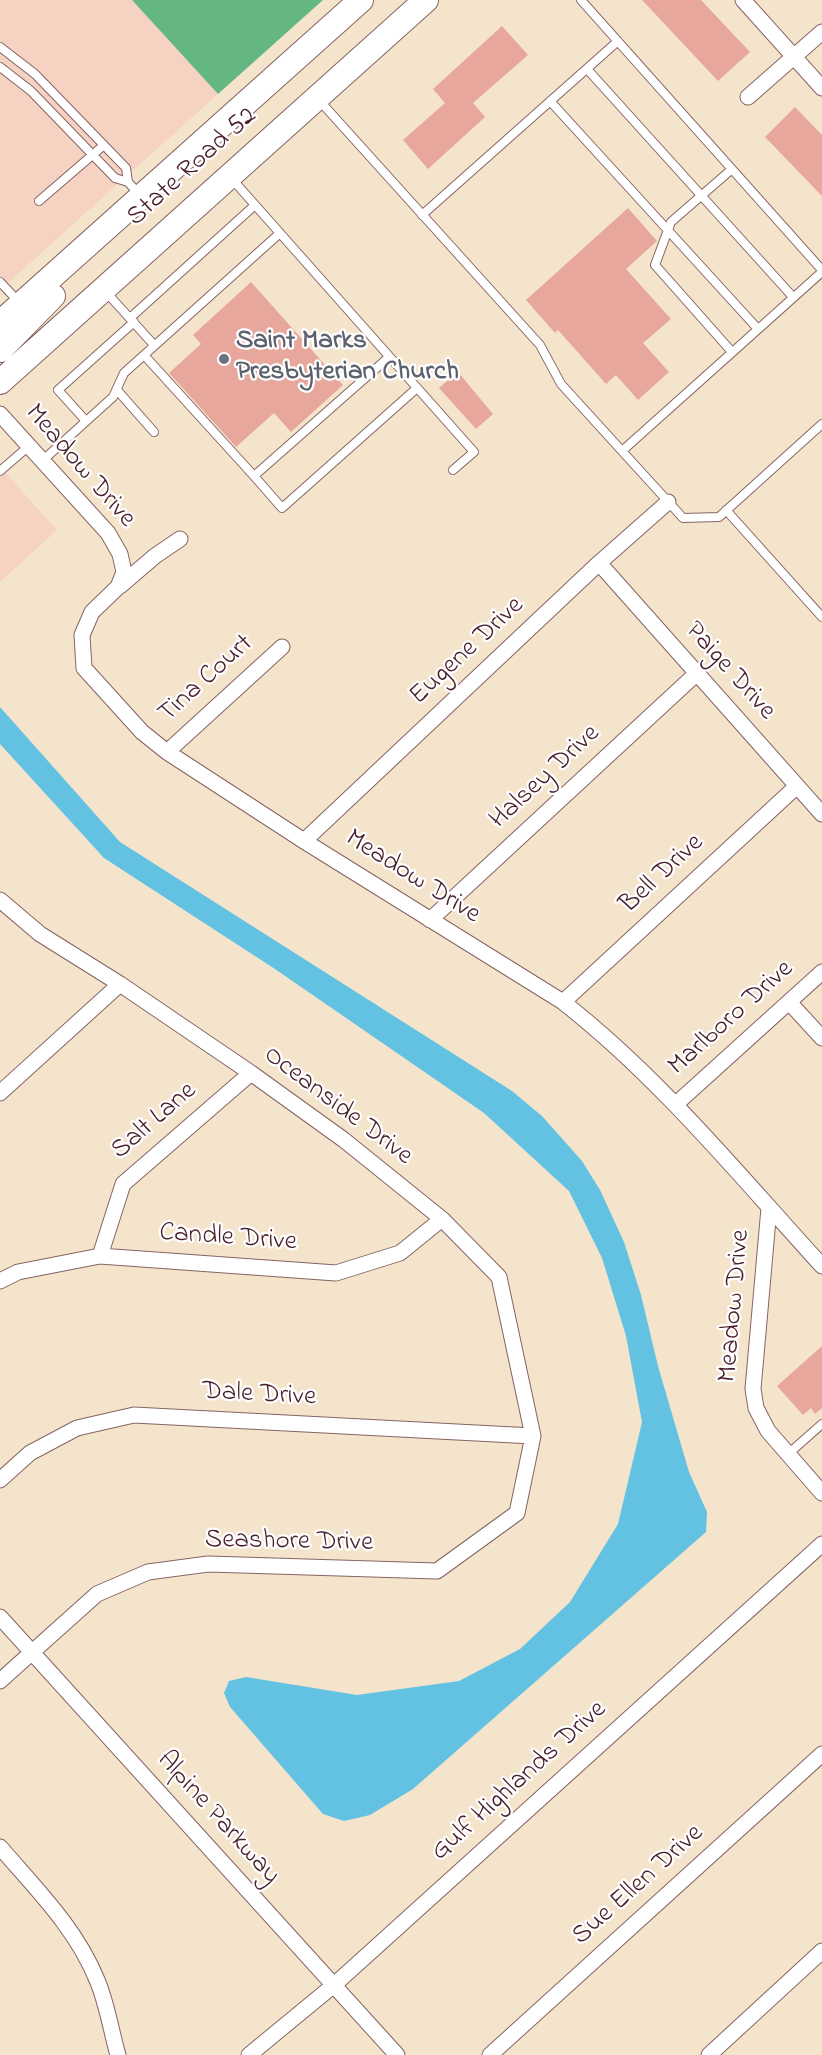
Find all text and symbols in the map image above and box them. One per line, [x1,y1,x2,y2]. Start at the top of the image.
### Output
street label: State Road 52 [122,101,264,235]
place label: Saint Marks Presbyterian Church [236,327,459,390]
marker: Saint Marks Presbyterian Church [217,352,231,366]
street label: Meadow Drive [17,399,141,535]
street label: Eugene Drive [404,591,532,713]
street label: Paige Drive [677,616,781,728]
street label: Tina Court [153,629,261,731]
street label: Halsey Drive [484,719,608,837]
street label: Meadow Drive [338,824,486,932]
street label: Bell Drive [614,828,712,922]
street label: Marlboro Drive [663,954,801,1084]
street label: Oceanside Drive [256,1040,418,1174]
street label: Salt Lane [106,1076,204,1168]
street label: Candle Drive [158,1218,298,1260]
street label: Meadow Drive [713,1228,759,1384]
street label: Dale Drive [201,1377,317,1415]
street label: Seashore Drive [205,1525,373,1561]
street label: Gulf Highlands Drive [426,1695,614,1869]
street label: Alpine Parkway [148,1745,286,1893]
street label: Sue Ellen Drive [567,1819,711,1953]

